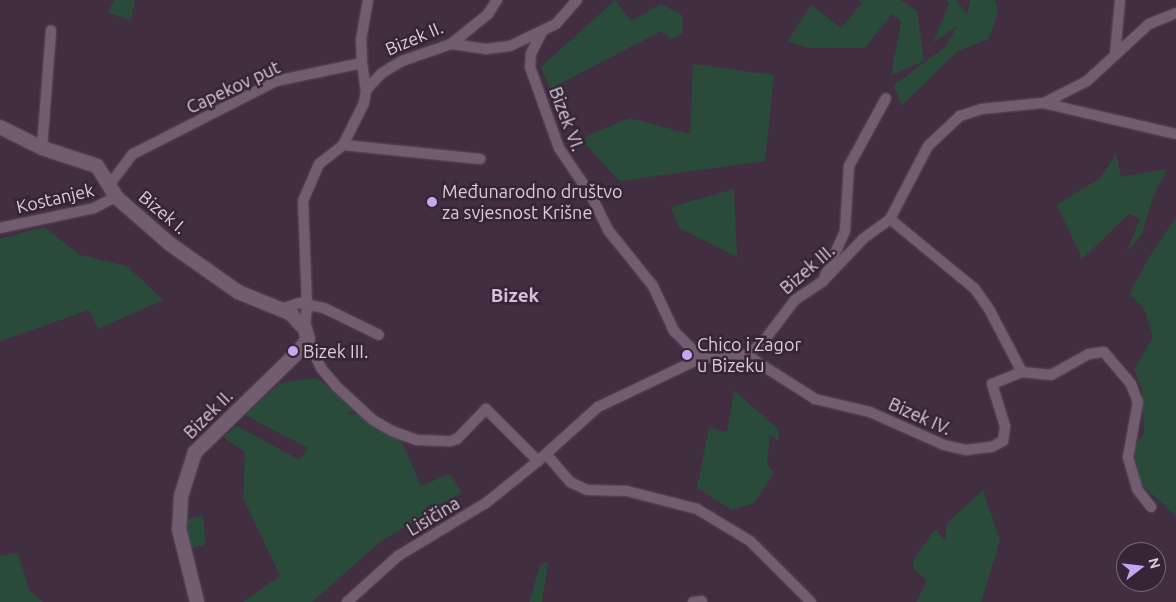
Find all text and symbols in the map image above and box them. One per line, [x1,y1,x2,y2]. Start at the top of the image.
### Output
street label: Bizek II. [382,16,446,60]
street label: Capekov put [183,56,283,118]
street label: Bizek VI. [545,84,589,154]
street label: Kostanjek [14,179,96,217]
place label: Međunarodno društvo za svjesnost Krišne [442,181,623,223]
street label: Bizek I. [135,186,191,238]
marker: Međunarodno društvo za svjesnost Krišne [426,196,438,208]
street label: Bizek III. [775,239,839,299]
district label: Bizek [491,285,539,307]
place label: Chico i Zagor u Bizeku [697,334,801,376]
place label: Bizek III. [303,340,368,362]
marker: Bizek III. [287,345,299,357]
marker: Chico i Zagor u Bizeku [681,349,693,361]
street label: Bizek II. [179,385,237,443]
street label: Bizek IV. [885,393,955,439]
street label: Lisičina [403,492,463,540]
north arrow [1116,542,1166,592]
text: N [1145,556,1164,570]

